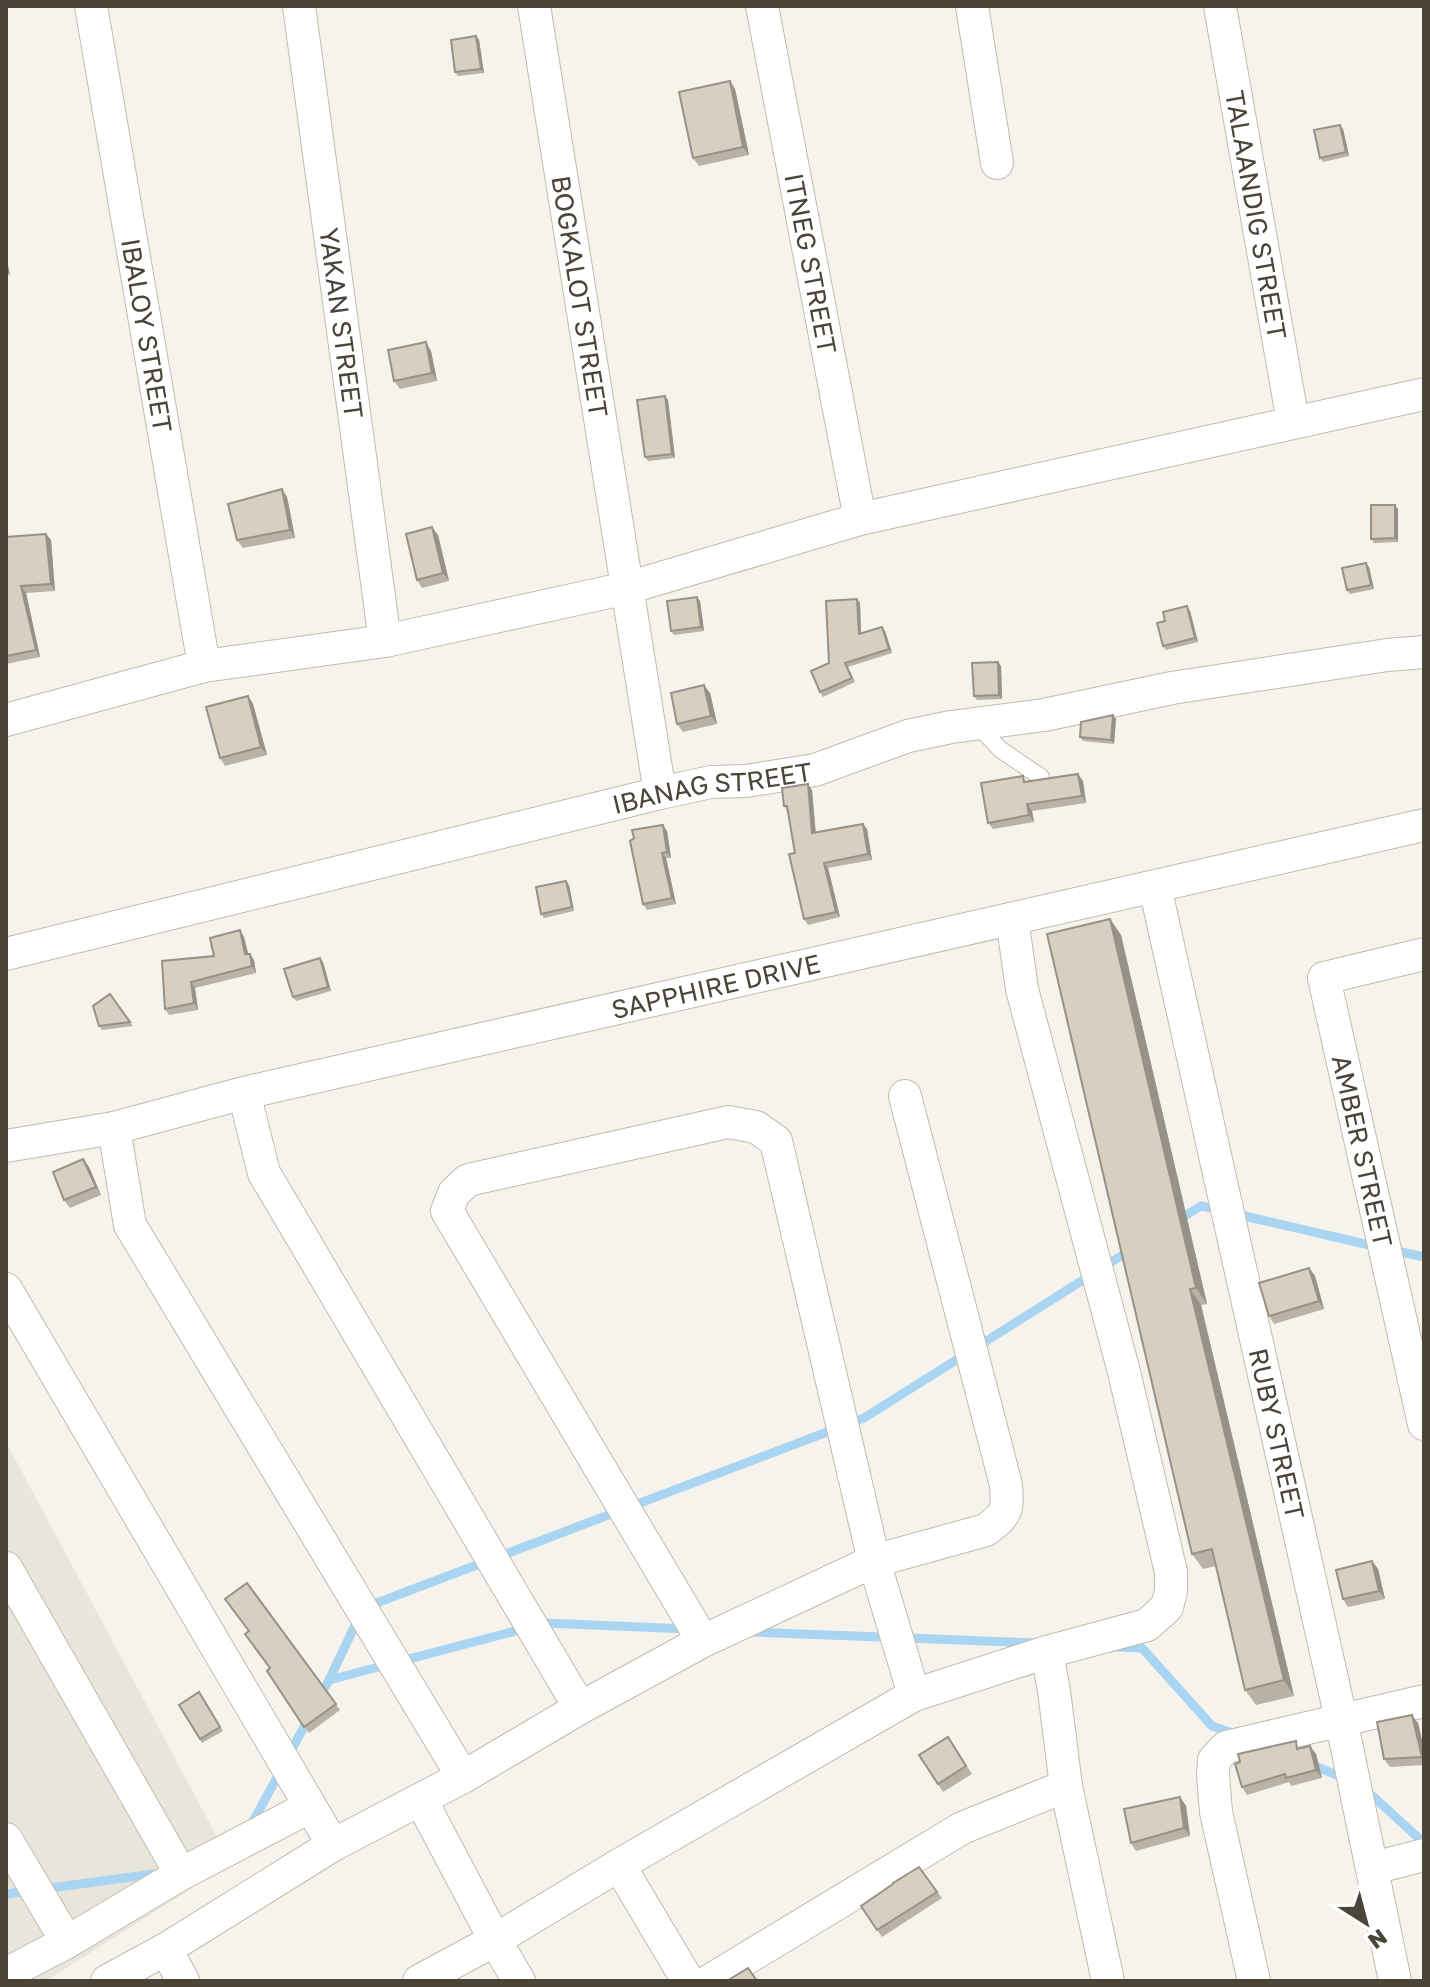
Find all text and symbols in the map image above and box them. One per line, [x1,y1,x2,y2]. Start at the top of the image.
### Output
street label: TALAANDIG STREET [1220,88,1294,341]
street label: ITNEG STREET [779,171,844,356]
street label: BOGKALOT STREET [546,173,615,419]
street label: YAKAN STREET [314,226,370,420]
street label: IBALOY STREET [116,236,179,435]
street label: IBANAG STREET [609,755,814,820]
street label: SAPPHIRE DRIVE [608,947,823,1025]
street label: AMBER STREET [1326,1052,1399,1250]
street label: RUBY STREET [1243,1345,1311,1522]
north arrow [1326,1883,1406,1963]
text: N [1363,1924,1393,1955]

